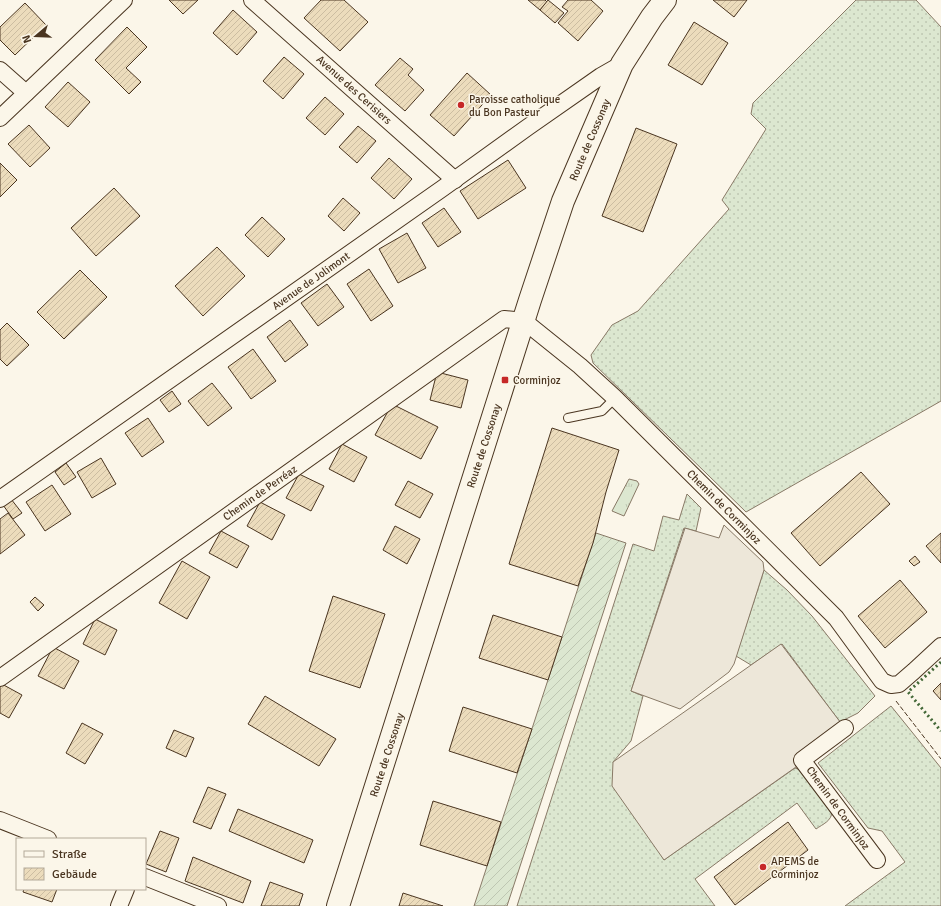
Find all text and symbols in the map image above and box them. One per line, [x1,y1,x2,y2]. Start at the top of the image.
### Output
north arrow [16,16,56,56]
text: N [20,33,34,45]
street label: Avenue des Cerisiers [314,53,394,127]
place label: Paroisse catholique du Bon Pasteur [469,93,560,119]
street label: Route de Cossonay [567,96,613,183]
marker: Paroisse catholique du Bon Pasteur [456,100,466,110]
street label: Avenue de Jolimont [270,249,352,313]
place label: Corminjoz [513,374,561,387]
marker: Corminjoz [500,375,510,385]
street label: Route de Cossonay [464,401,504,490]
street label: Chemin de Perréaz [220,463,300,523]
street label: Chemin de Corminjoz [684,467,764,547]
street label: Route de Cossonay [367,710,407,799]
street label: Chemin de Corminjoz [803,764,873,852]
legend [16,838,146,890]
text: Straße [52,847,87,862]
place label: APEMS de Corminjoz [771,855,819,881]
marker: APEMS de Corminjoz [758,862,768,872]
text: Gebäude [52,867,97,882]

